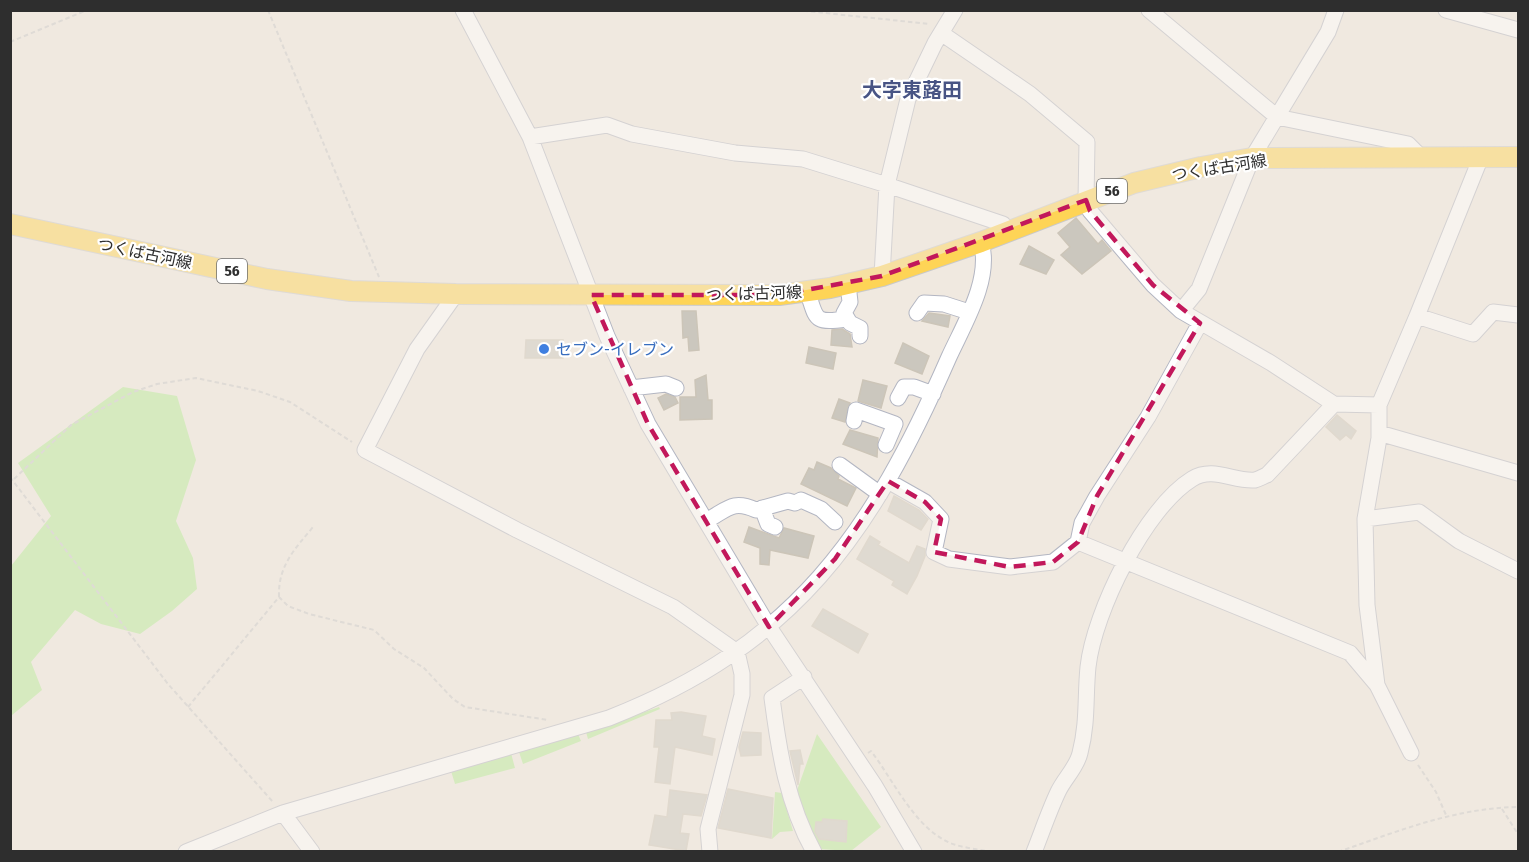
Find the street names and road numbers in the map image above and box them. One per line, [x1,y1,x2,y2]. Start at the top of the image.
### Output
street label: つくば古河線 [1170,151,1268,184]
road number: 56 [1097,179,1127,203]
street label: つくば古河線 [96,234,194,273]
road number: 56 [217,259,247,283]
street label: つくば古河線 [706,282,802,305]

